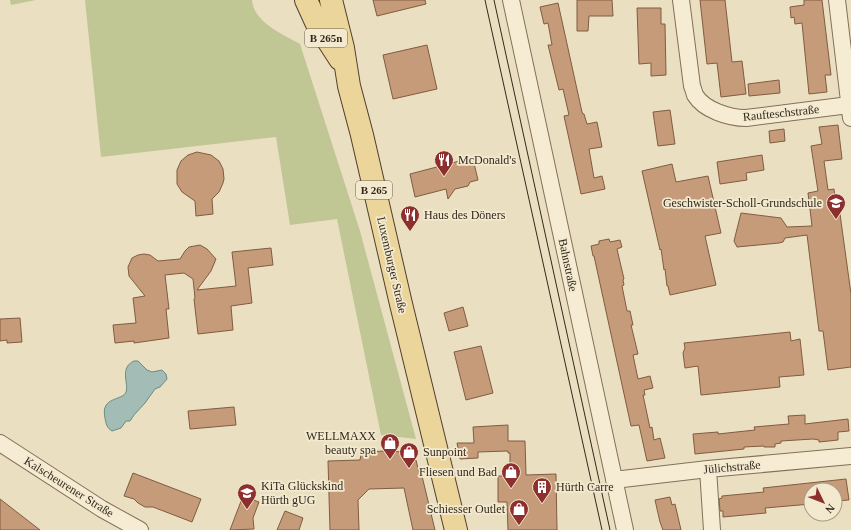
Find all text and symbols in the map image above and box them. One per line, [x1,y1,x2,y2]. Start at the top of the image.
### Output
road number: B 265n [305,29,347,47]
street label: Raufteschstraße [742,102,820,124]
restaurant icon: McDonald's [433,149,455,177]
place label: McDonald's [458,153,516,167]
road number: B 265 [356,181,392,199]
school or university icon: Geschwister-Scholl-Grundschule [825,192,847,220]
place label: Geschwister-Scholl-Grundschule [663,196,822,210]
restaurant icon: Haus des Döners [399,204,421,232]
place label: Haus des Döners [424,208,506,222]
street label: Luxemburger Straße [374,215,410,315]
street label: Bahnstraße [556,237,580,293]
place label: WELLMAXX beauty spa [306,429,377,457]
shop icon: WELLMAXX beauty spa [379,432,401,460]
shop icon: Sunpoint [398,441,420,469]
place label: Sunpoint [423,445,467,459]
street label: Kalscheurener Straße [22,454,116,520]
street label: Jülichstraße [703,458,761,476]
shop icon: Fliesen und Bad [500,461,522,489]
place label: Fliesen und Bad [419,465,497,479]
building icon: Hürth Carre [531,476,553,504]
place label: KiTa Glückskind Hürth gUG [261,479,343,507]
place label: Hürth Carre [556,480,614,494]
school or university icon: KiTa Glückskind Hürth gUG [236,482,258,510]
north arrow [803,482,843,522]
shop icon: Schiesser Outlet [508,498,530,526]
place label: Schiesser Outlet [427,502,506,516]
text: N [823,502,837,516]

